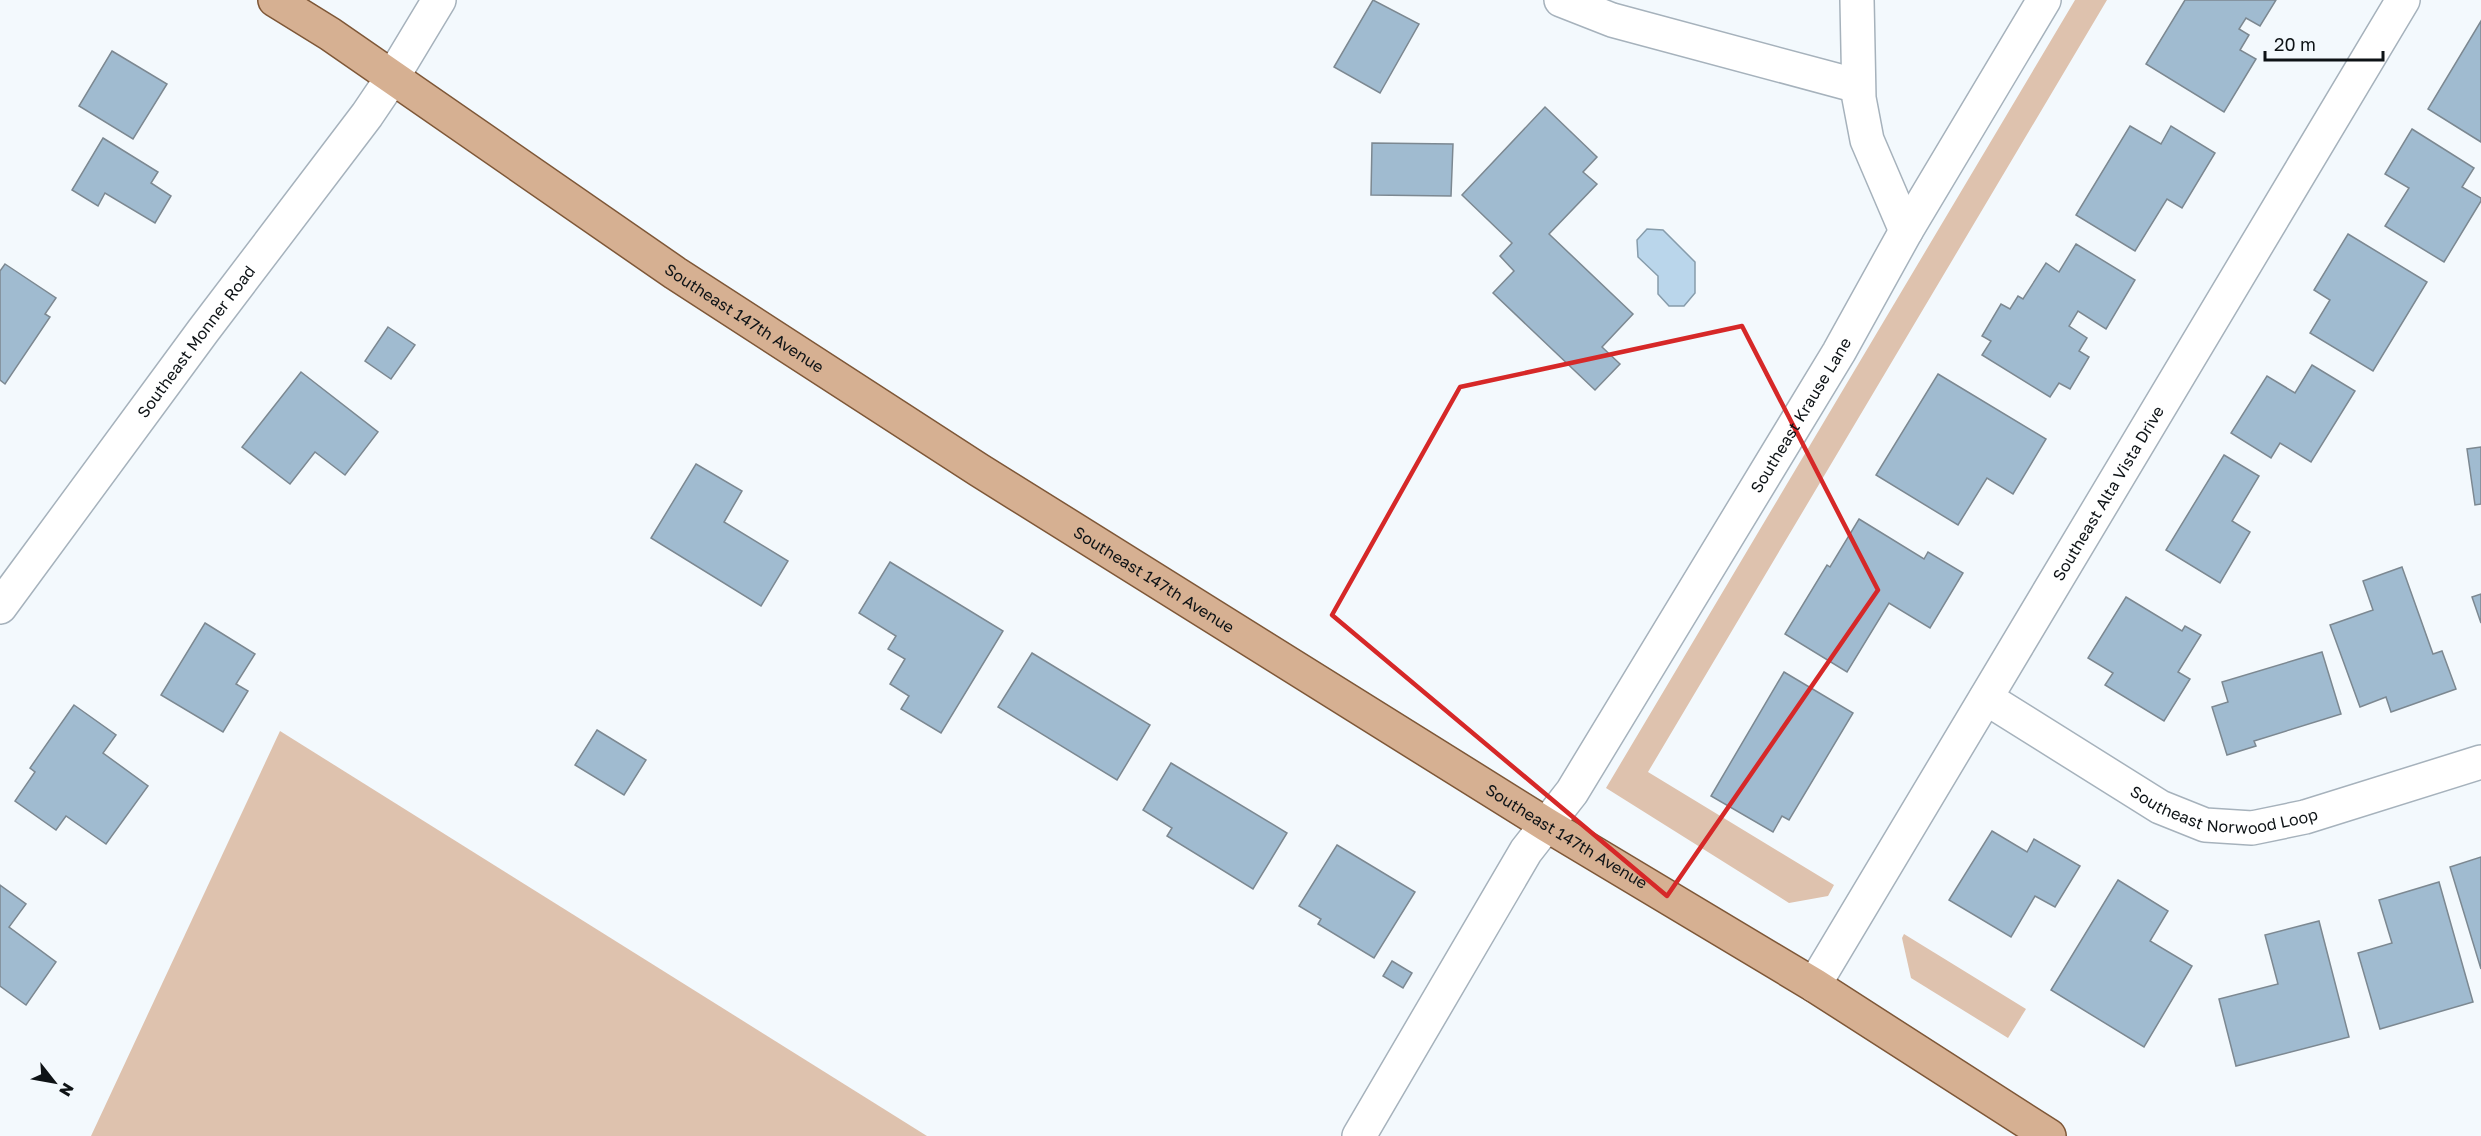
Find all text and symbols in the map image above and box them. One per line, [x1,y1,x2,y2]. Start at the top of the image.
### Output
scale bar [2265,24,2384,62]
text: 20 m [2274,33,2316,55]
street label: Southeast 147th Avenue [661,259,828,377]
street label: Southeast Monner Road [133,261,259,422]
street label: Southeast Krause Lane [1746,334,1855,496]
street label: Southeast Alta Vista Drive [2048,402,2168,584]
street label: Southeast 147th Avenue [1070,522,1238,637]
street label: Southeast 147th Avenue [1482,779,1651,893]
street label: Southeast Norwood Loop [2127,781,2320,839]
north arrow [24,1052,84,1112]
text: N [55,1079,79,1100]

